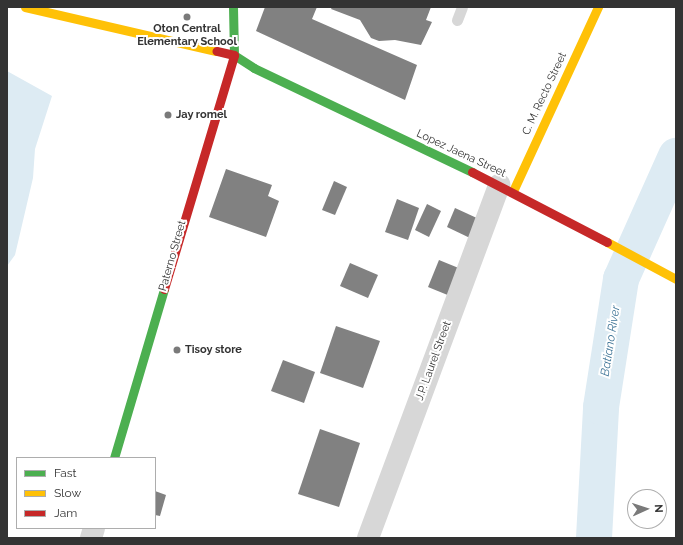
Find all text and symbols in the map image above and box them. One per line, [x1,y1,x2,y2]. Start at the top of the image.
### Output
marker: Oton Central Elementary School [182,12,192,22]
place label: Oton Central Elementary School [137,23,237,49]
street label: C. M. Recto Street [520,50,570,138]
place label: Jay romel [176,108,227,122]
marker: Jay romel [163,110,173,120]
street label: Lopez Jaena Street [414,127,508,181]
street label: Paterno Street [157,219,189,293]
water label: Batiano River [598,305,624,377]
street label: J.P. Laurel Street [414,320,454,402]
place label: Tisoy store [185,343,242,357]
marker: Tisoy store [172,345,182,355]
legend [16,457,156,529]
text: Fast [54,466,77,480]
text: Slow [54,486,81,500]
north arrow [627,489,667,529]
text: N [652,504,665,513]
text: Jam [54,506,77,520]

